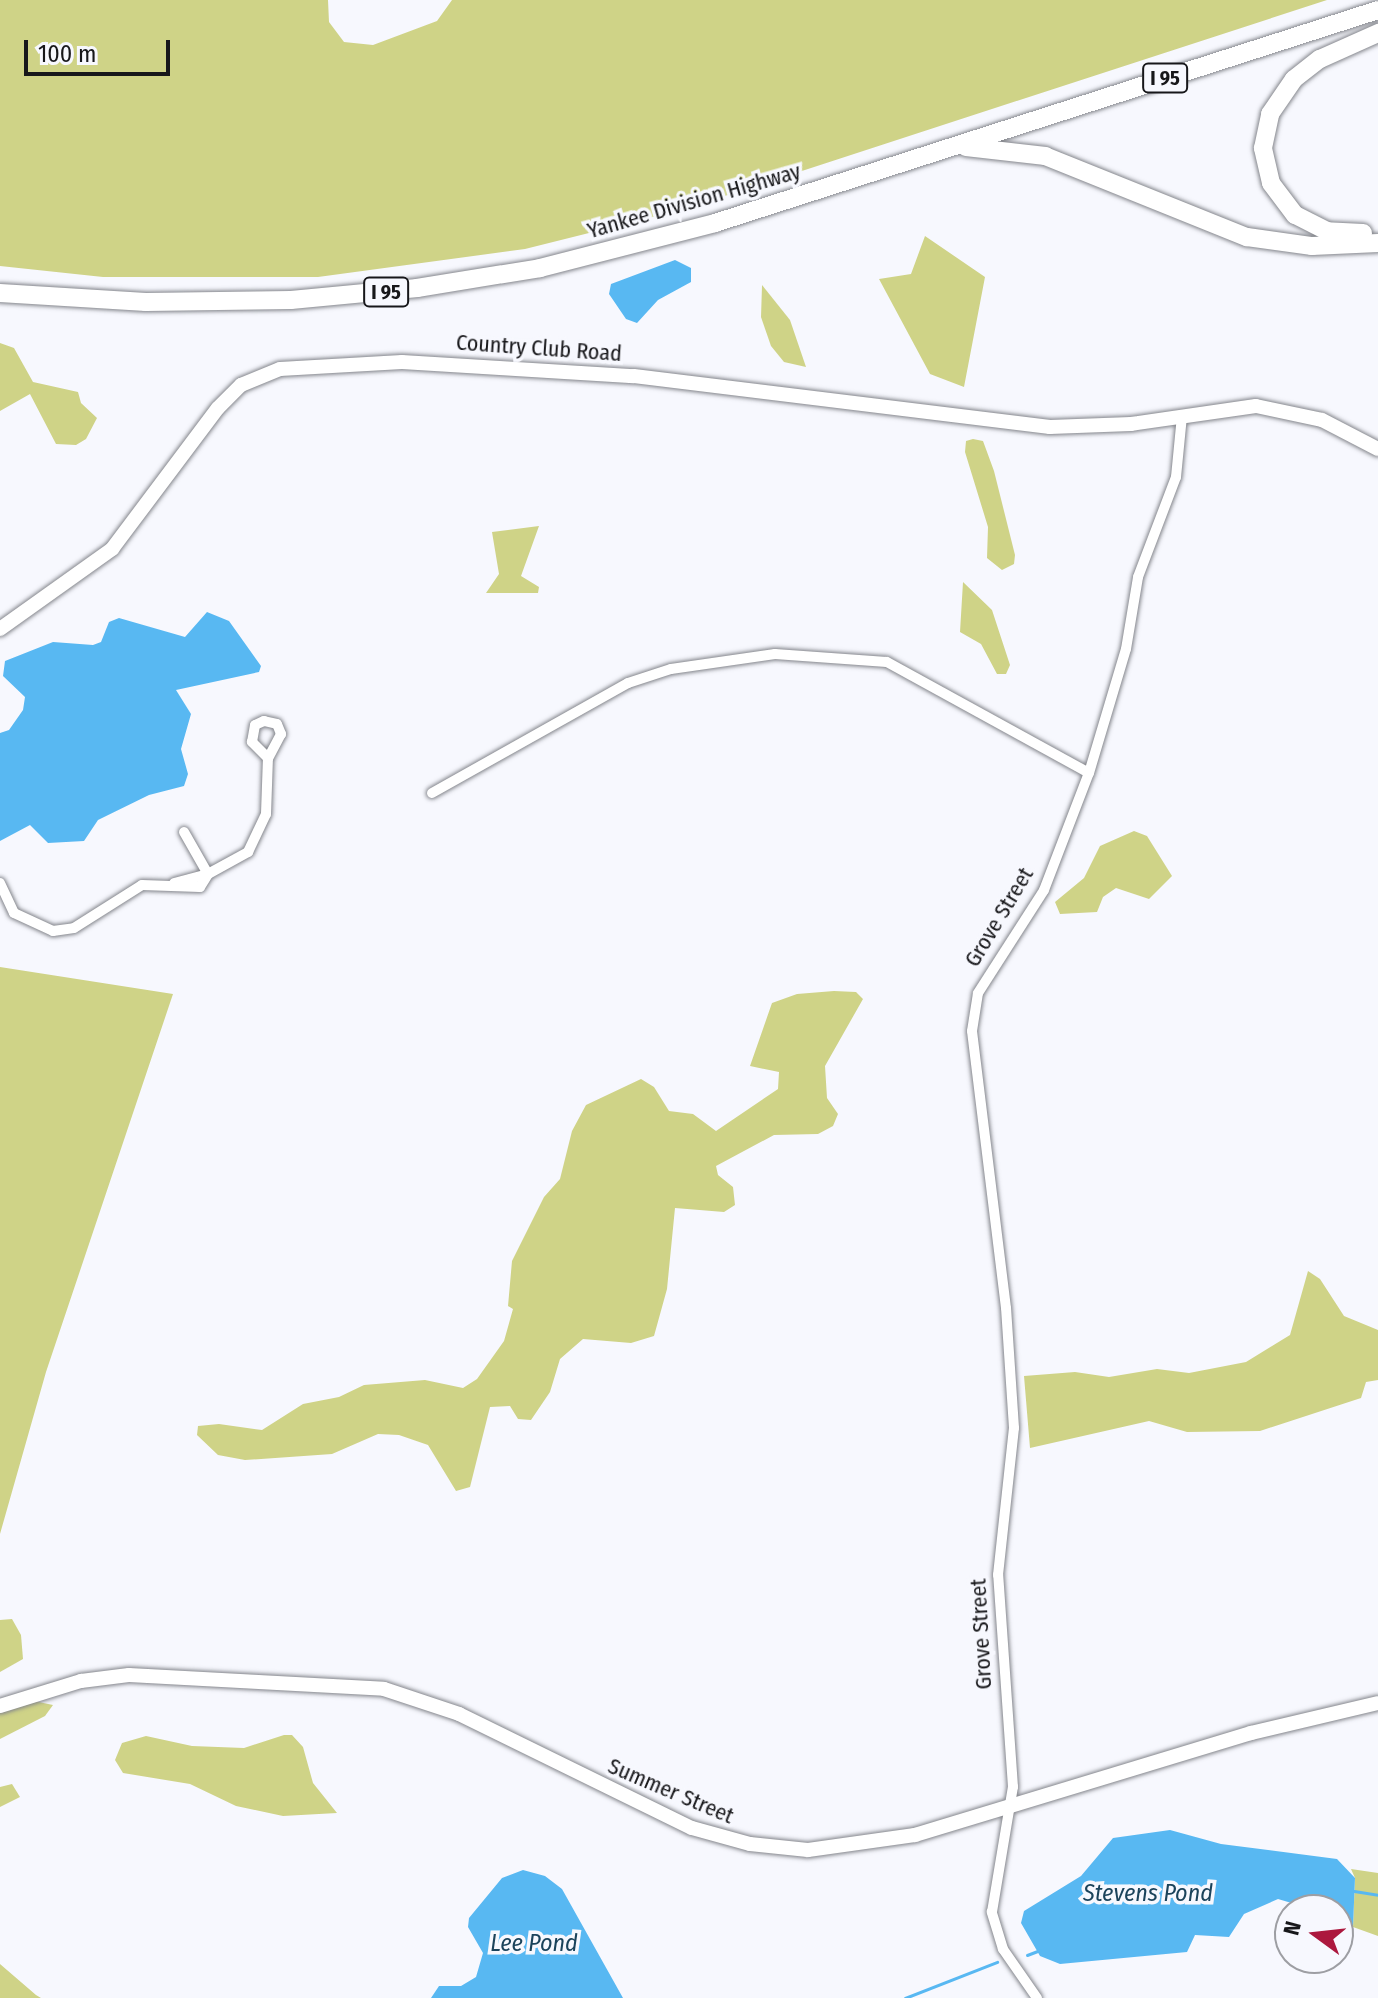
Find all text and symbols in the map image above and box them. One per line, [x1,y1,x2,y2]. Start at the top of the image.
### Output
scale bar [28,24,174,74]
text: 100 m [38,40,96,68]
road number: I 95 [1141,62,1189,94]
street label: Yankee Division Highway [584,158,804,244]
road number: I 95 [362,276,410,308]
street label: Country Club Road [455,329,623,367]
street label: Grove Street [959,863,1039,971]
street label: Grove Street [965,1578,997,1690]
street label: Summer Street [604,1753,738,1829]
water label: Stevens Pond [1083,1880,1213,1908]
north arrow [1274,1894,1354,1974]
text: N [1278,1918,1307,1938]
water label: Lee Pond [490,1930,578,1958]

